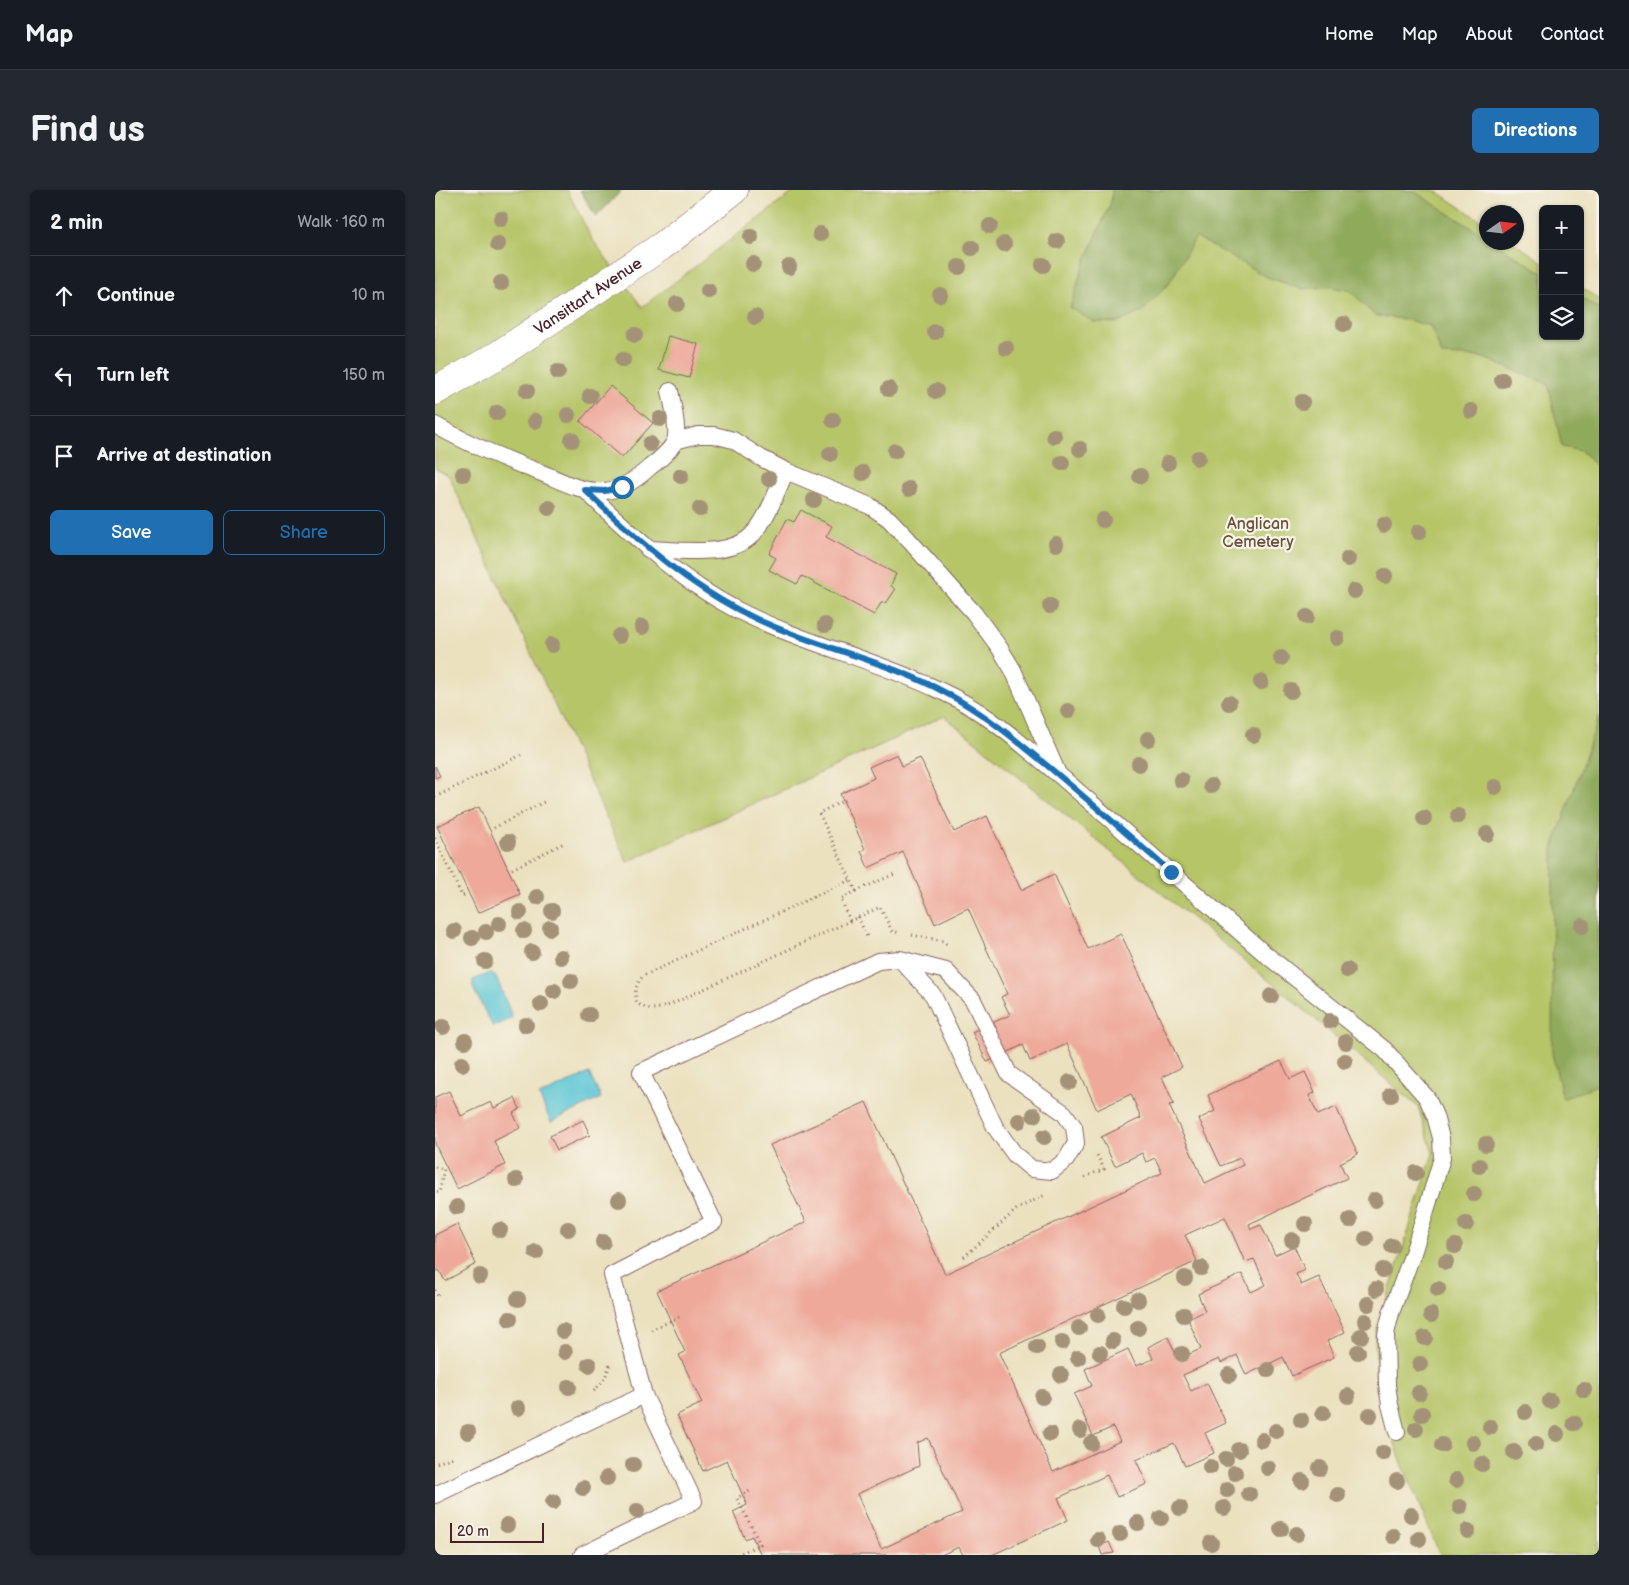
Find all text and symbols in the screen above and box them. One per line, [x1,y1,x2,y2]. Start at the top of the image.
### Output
text: Map [25,20,73,49]
text: Home [1325,24,1374,45]
text: Map [1402,24,1438,45]
text: About [1466,24,1513,45]
text: Contact [1541,24,1604,45]
button: Directions [1472,108,1599,153]
text: Find us [30,109,145,152]
north arrow [1479,205,1524,250]
map controls [1539,205,1584,340]
button: + [1539,205,1584,250]
text: 2 min [50,210,103,235]
text: Walk · 160 m [297,213,385,232]
button: − [1539,250,1584,295]
street label: Vansittart Avenue [531,254,646,340]
icon: ahead [50,282,78,310]
text: Continue [97,284,175,307]
text: 10 m [352,286,385,305]
button: layers [1539,295,1584,340]
icon: left [50,362,78,390]
text: Turn left [97,364,169,387]
text: 150 m [343,366,385,385]
icon: arrive [50,442,78,470]
text: Arrive at destination [97,444,272,467]
route start [611,476,634,499]
button: Save [50,510,213,555]
button: Share [223,510,385,555]
park label: Anglican Cemetery [1222,515,1294,552]
route end [1160,861,1183,884]
scale bar [450,1520,544,1543]
text: 20 m [457,1523,489,1540]

